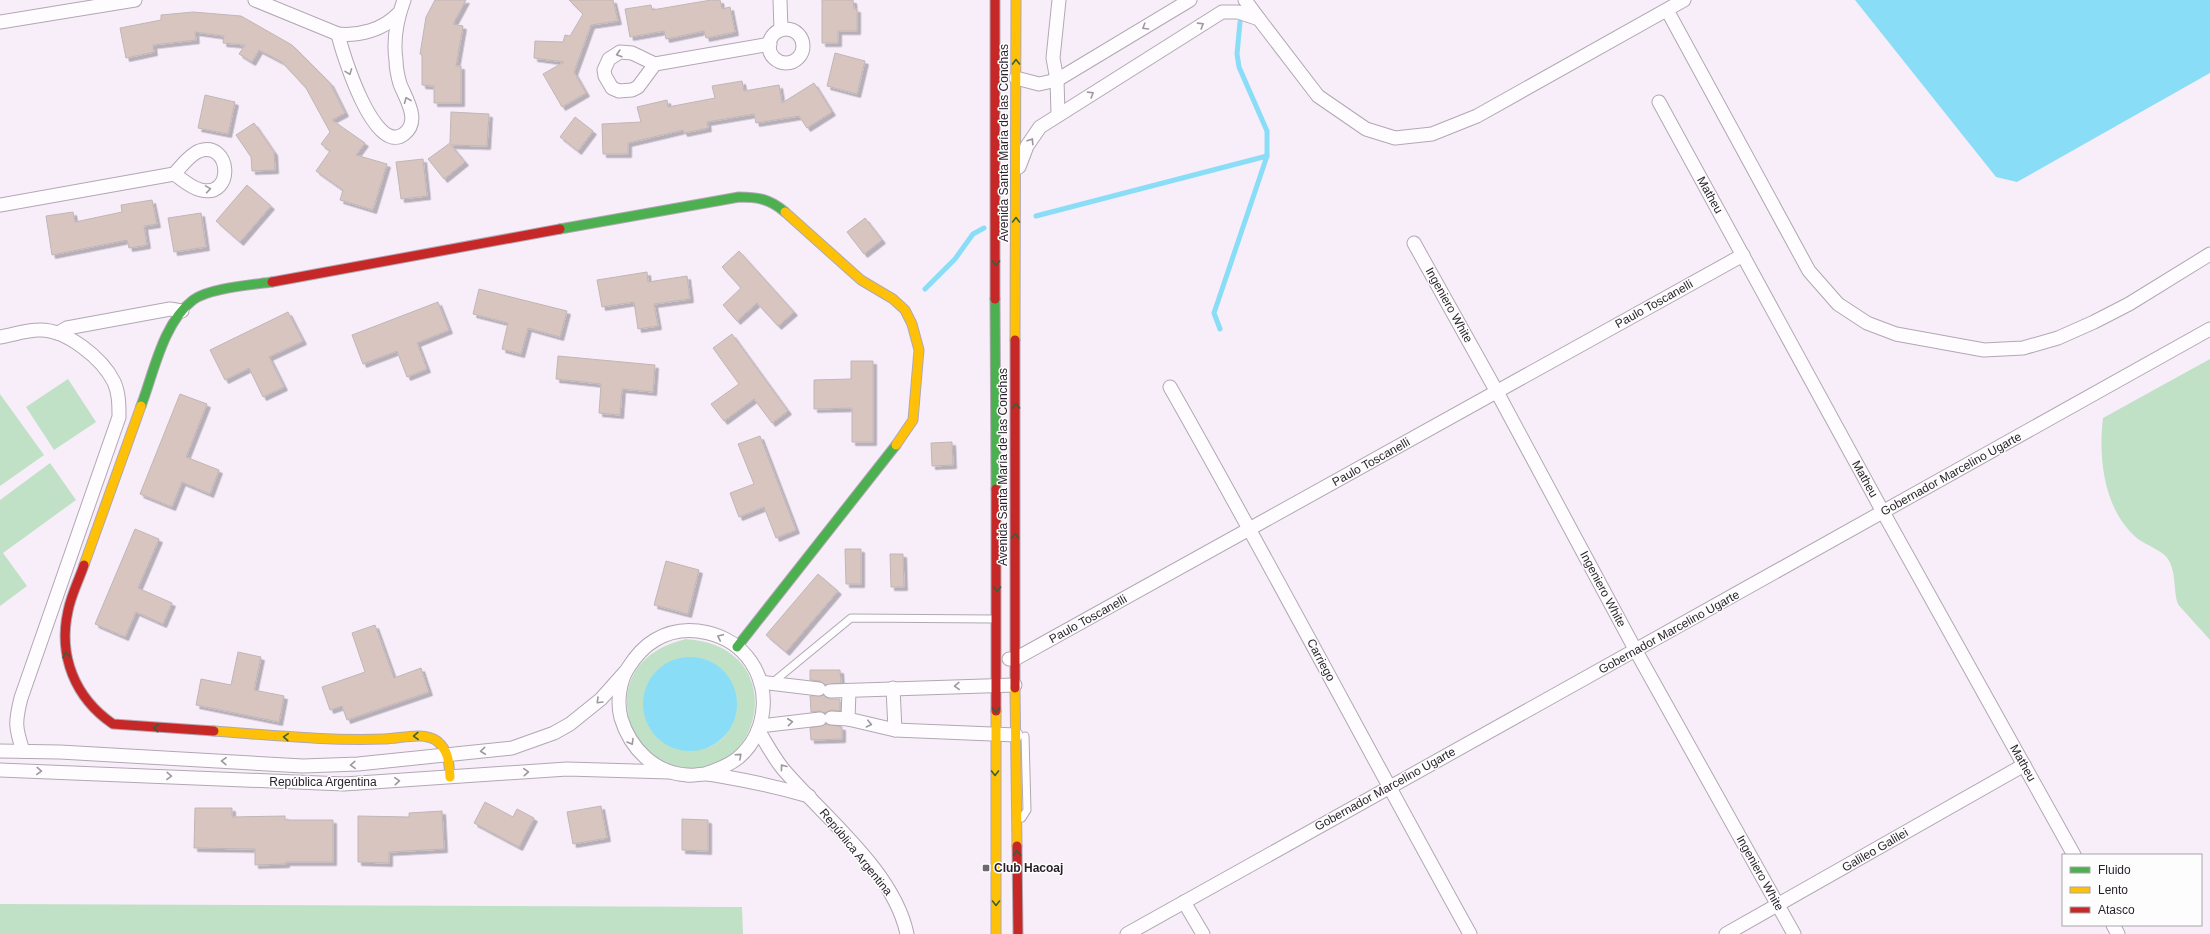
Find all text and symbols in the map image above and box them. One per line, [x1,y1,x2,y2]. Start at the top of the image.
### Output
one-way arrow [1142,23,1149,30]
one-way arrow [1197,23,1204,30]
street label: Avenida Santa María de las Conchas [997,44,1011,242]
one-way arrow [615,49,622,58]
one-way arrow [1012,59,1020,65]
one-way arrow [344,68,352,75]
one-way arrow [1087,91,1094,99]
one-way arrow [404,96,412,103]
one-way arrow [1026,138,1034,145]
street label: Matheu [1694,174,1726,216]
one-way arrow [205,185,212,194]
one-way arrow [1012,217,1020,223]
one-way arrow [992,260,1000,266]
street label: Ingeniero White [1423,265,1476,345]
street label: Paulo Toscanelli [1613,277,1695,331]
street label: Avenida Santa María de las Conchas [996,368,1010,566]
one-way arrow [1012,403,1020,409]
street label: Gobernador Marcelino Ugarte [1878,429,2024,519]
street label: Paulo Toscanelli [1330,435,1412,489]
street label: Matheu [1849,458,1881,500]
one-way arrow [1011,533,1019,539]
street label: Ingeniero White [1577,549,1629,630]
one-way arrow [993,586,1001,592]
street label: Gobernador Marcelino Ugarte [1596,587,1742,677]
street label: Paulo Toscanelli [1047,592,1129,646]
one-way arrow [717,634,725,642]
street label: Carriego [1304,636,1338,684]
one-way arrow [62,652,71,658]
one-way arrow [954,682,960,690]
one-way arrow [596,696,604,703]
one-way arrow [992,707,1000,713]
one-way arrow [787,718,793,727]
one-way arrow [866,719,873,727]
one-way arrow [153,723,159,732]
one-way arrow [283,732,289,741]
one-way arrow [413,732,419,741]
one-way arrow [627,738,634,745]
street label: Matheu [2007,742,2039,784]
street label: Gobernador Marcelino Ugarte [1312,744,1458,834]
one-way arrow [480,746,486,755]
one-way arrow [734,754,742,761]
one-way arrow [221,757,227,766]
one-way arrow [350,760,356,769]
one-way arrow [780,765,787,772]
one-way arrow [36,767,42,776]
one-way arrow [523,767,529,776]
one-way arrow [991,770,1000,776]
one-way arrow [166,772,172,781]
street label: República Argentina [269,775,377,789]
one-way arrow [394,776,400,785]
street label: República Argentina [817,806,895,898]
street label: Galileo Galilei [1839,825,1911,875]
street label: Ingeniero White [1734,833,1787,913]
one-way arrow [1013,850,1021,856]
legend [2062,854,2202,926]
place label: Club Hacoaj [994,861,1063,875]
marker: Club Hacoaj [981,863,991,873]
text: Fluido [2098,863,2131,877]
text: Lento [2098,883,2128,897]
one-way arrow [992,900,1000,906]
text: Atasco [2098,903,2135,917]

